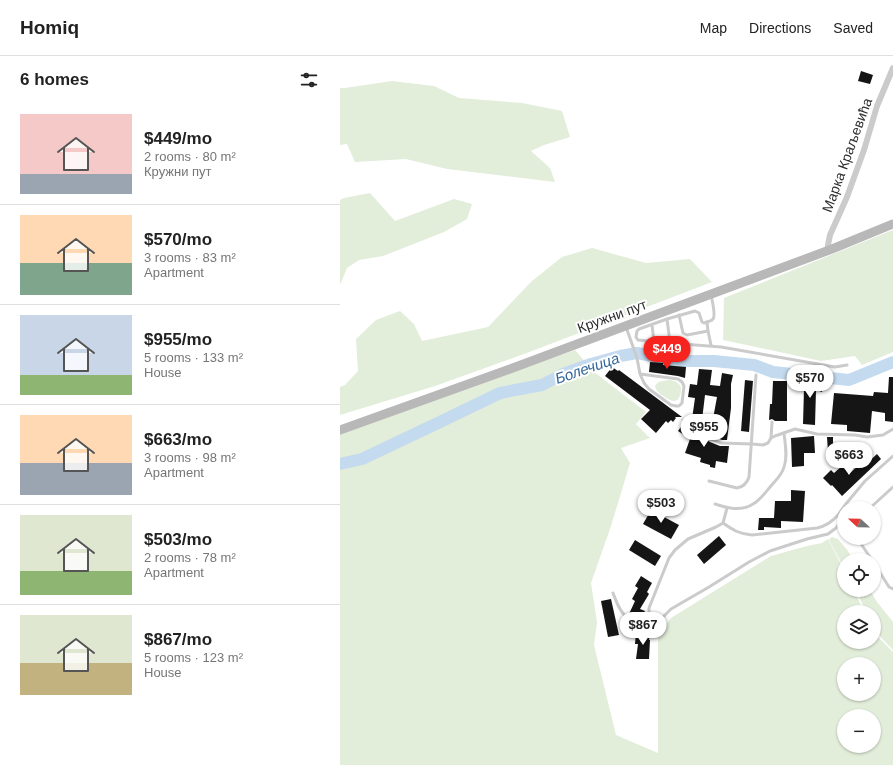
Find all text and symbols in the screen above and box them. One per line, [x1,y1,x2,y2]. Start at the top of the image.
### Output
text: Homiq [20,17,79,38]
text: Map [700,20,727,36]
text: Directions [749,20,811,36]
text: Saved [833,20,873,36]
icon: filters [298,69,320,91]
text: 6 homes [20,70,89,89]
street label: Марка Краљевића [819,95,875,214]
text: $449/mo [144,129,212,148]
icon: home [52,130,100,178]
text: 2 rooms · 80 m² [144,149,236,164]
text: Кружни пут [144,164,212,179]
text: $570/mo [144,230,212,249]
icon: home [52,231,100,279]
text: 3 rooms · 83 m² [144,250,236,265]
text: Apartment [144,265,204,280]
street label: Кружни пут [575,296,649,336]
text: $955/mo [144,330,212,349]
icon: home [52,331,100,379]
pin: $449 [643,336,691,370]
text: $449 [653,341,681,356]
water label: Болечица [553,349,621,387]
text: 5 rooms · 133 m² [144,350,243,365]
text: House [144,365,182,380]
pin: $570 [786,365,834,399]
text: $570 [796,370,824,385]
pin: $955 [680,414,728,448]
text: $955 [690,419,718,434]
text: $663/mo [144,430,212,449]
icon: home [52,431,100,479]
pin: $663 [825,442,873,476]
text: $663 [835,447,863,462]
text: 3 rooms · 98 m² [144,450,236,465]
text: Apartment [144,465,204,480]
pin: $503 [637,490,685,524]
text: $503 [647,495,675,510]
north arrow [837,501,881,545]
map controls [837,501,881,753]
text: $503/mo [144,530,212,549]
icon: home [52,531,100,579]
text: 2 rooms · 78 m² [144,550,236,565]
button: locate [837,553,881,597]
text: Apartment [144,565,204,580]
button: layers [837,605,881,649]
pin: $867 [619,612,667,646]
text: $867 [629,617,657,632]
text: $867/mo [144,630,212,649]
icon: home [52,631,100,679]
text: 5 rooms · 123 m² [144,650,243,665]
button: + [837,657,881,701]
text: House [144,665,182,680]
button: − [837,709,881,753]

